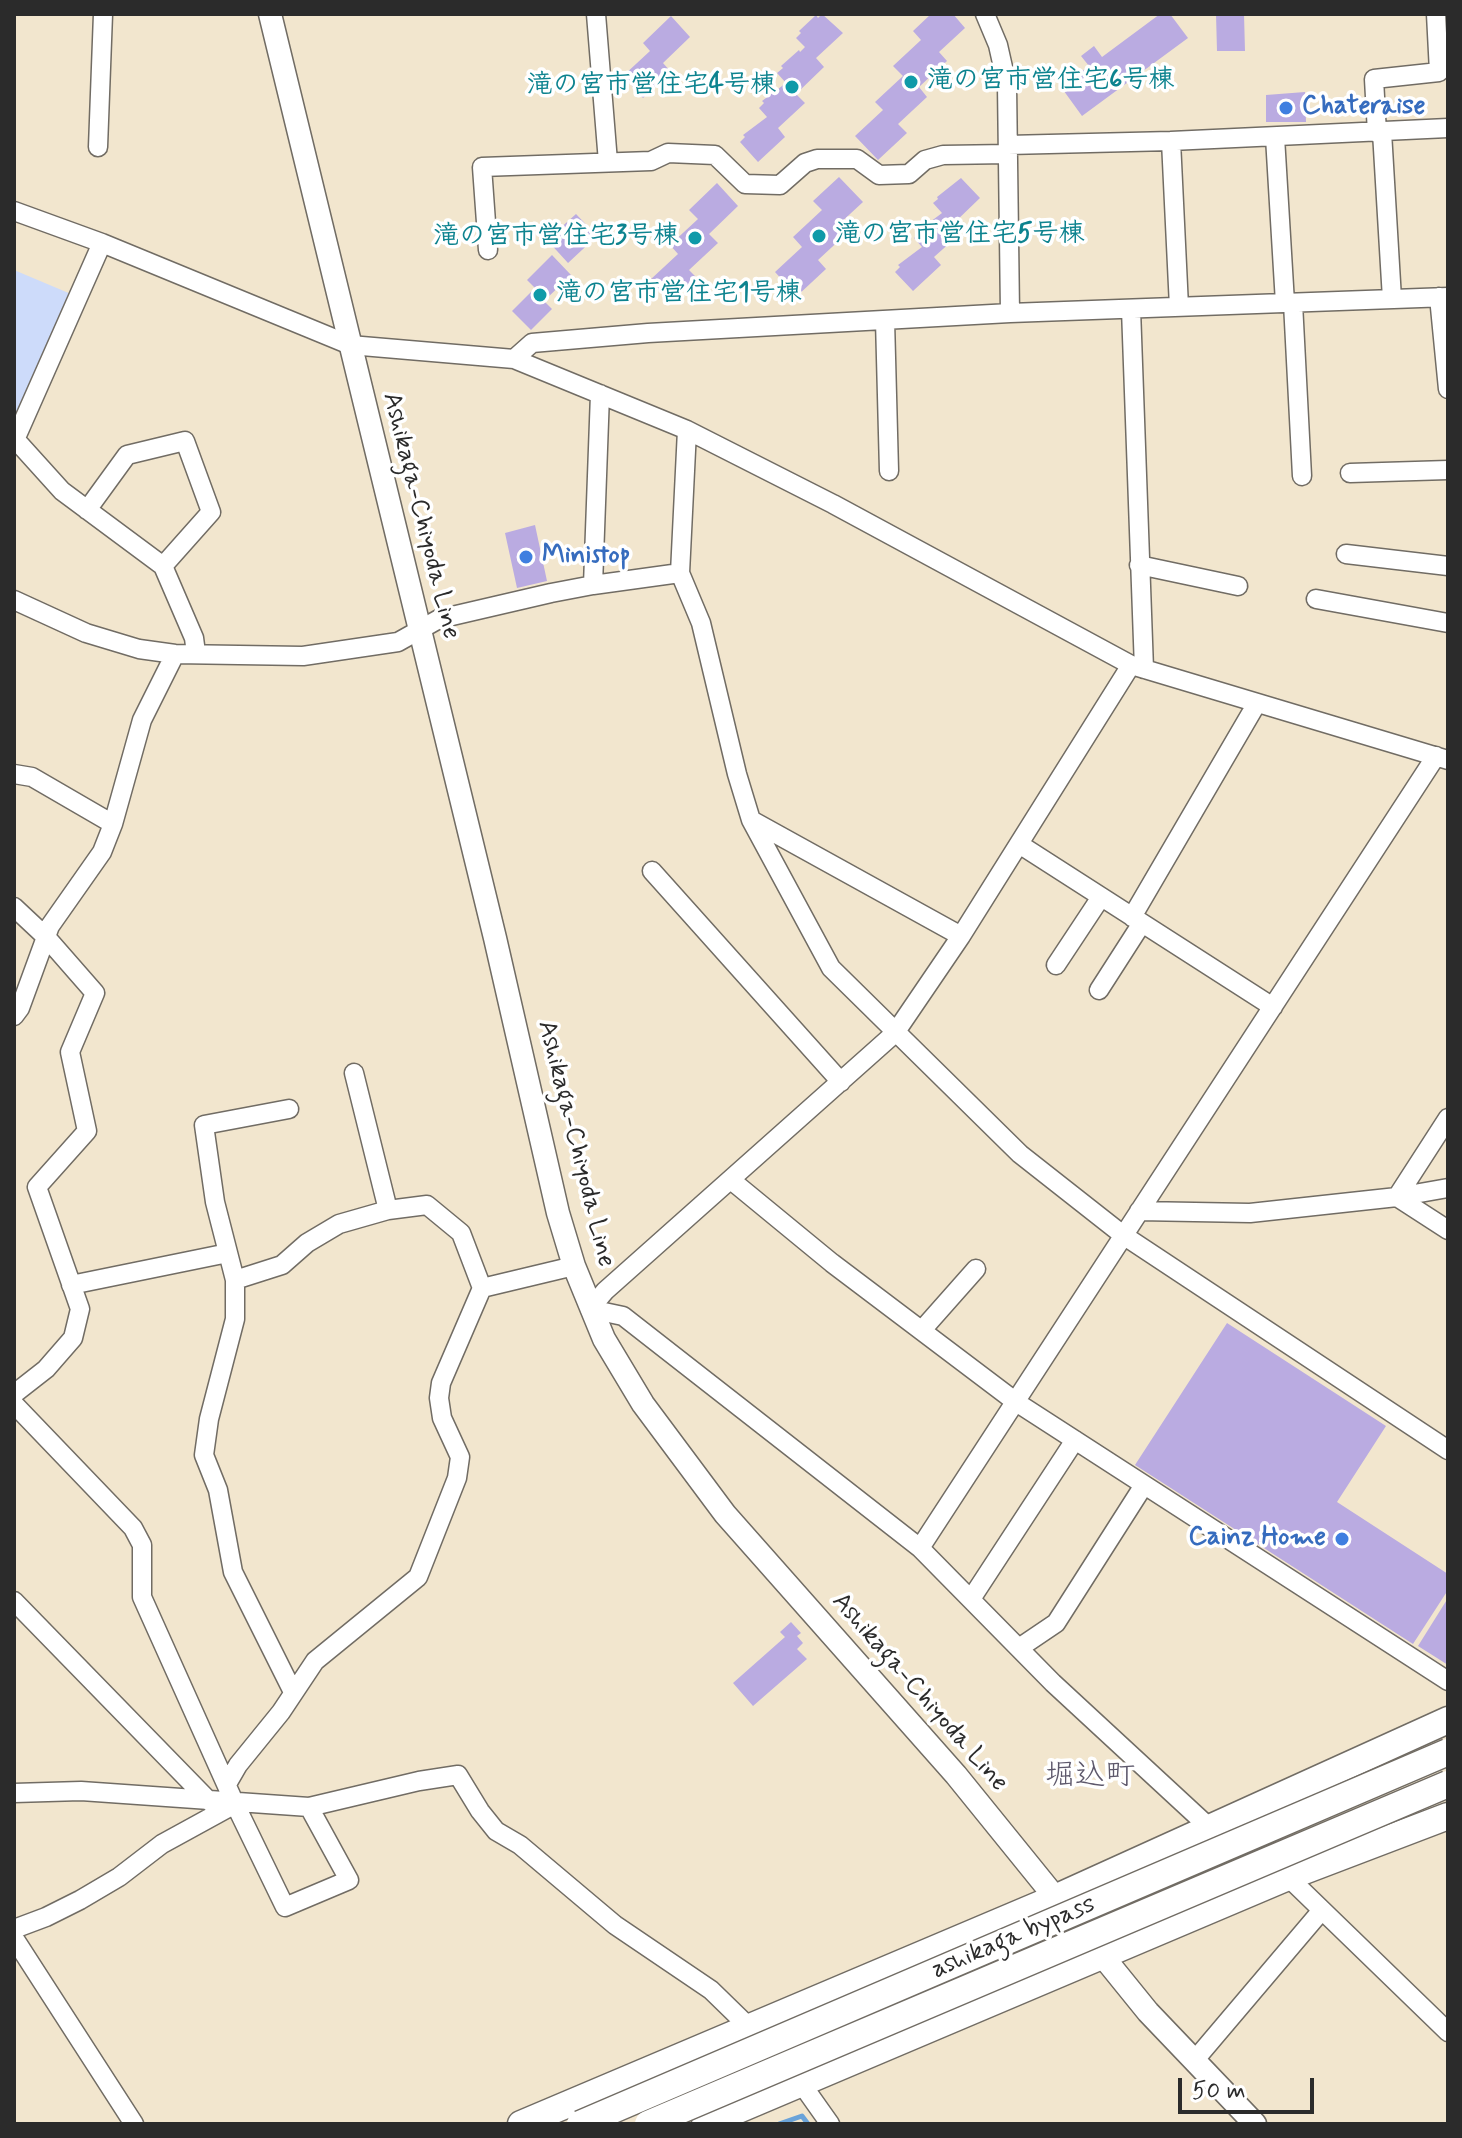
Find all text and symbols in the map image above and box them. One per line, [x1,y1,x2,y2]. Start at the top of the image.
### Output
place label: 滝の宮市営住宅6号棟 [927,66,1174,98]
place label: 滝の宮市営住宅4号棟 [527,71,776,103]
marker: 滝の宮市営住宅6号棟 [902,73,920,91]
marker: 滝の宮市営住宅4号棟 [783,78,801,96]
place label: Chateraise [1302,92,1425,124]
marker: Chateraise [1277,99,1295,117]
place label: 滝の宮市営住宅5号棟 [835,220,1085,252]
place label: 滝の宮市営住宅3号棟 [433,222,679,254]
marker: 滝の宮市営住宅5号棟 [810,227,828,245]
marker: 滝の宮市営住宅3号棟 [686,229,704,247]
place label: 滝の宮市営住宅1号棟 [556,279,802,311]
marker: 滝の宮市営住宅1号棟 [531,286,549,304]
street label: Ashikaga-Chiyoda Line [374,389,466,643]
place label: Ministop [542,541,630,573]
marker: Ministop [517,548,535,566]
street label: Ashikaga-Chiyoda Line [529,1017,621,1271]
place label: Cainz Home [1189,1523,1326,1555]
marker: Cainz Home [1333,1530,1351,1548]
street label: Ashikaga-Chiyoda Line [824,1587,1014,1799]
district label: 堀込町 [1045,1760,1135,1796]
street label: ashikaga bypass [928,1890,1100,1986]
scale bar [1182,2062,1318,2112]
text: 50 m [1192,2076,1246,2107]

